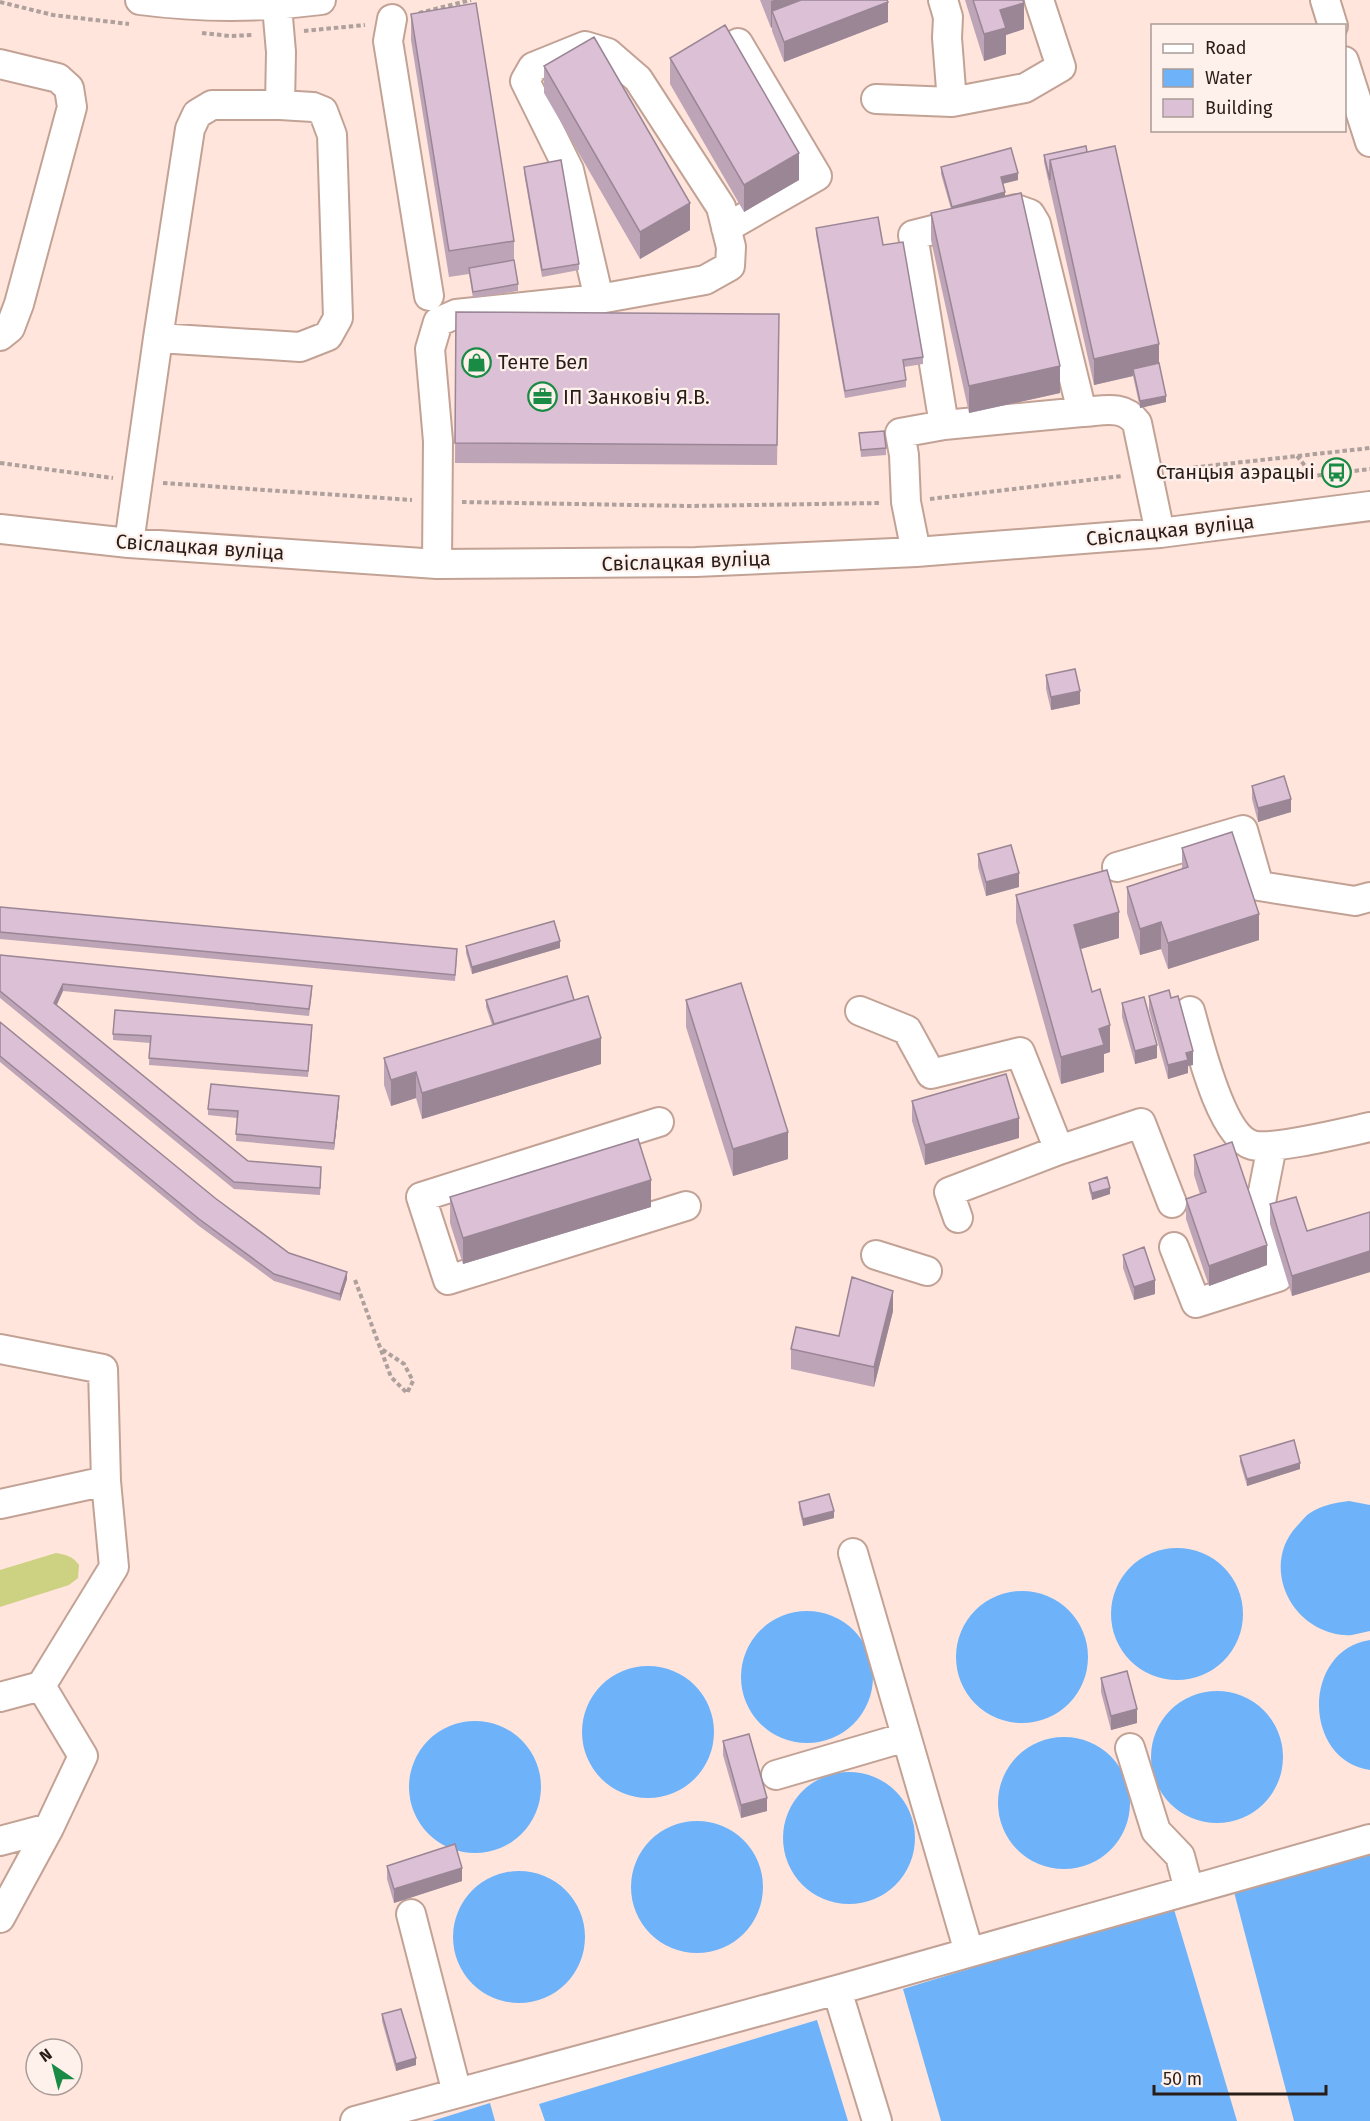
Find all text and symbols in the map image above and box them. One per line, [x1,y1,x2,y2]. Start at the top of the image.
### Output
legend [1151,24,1346,132]
text: Road [1205,37,1247,59]
text: Water [1205,67,1252,89]
text: Building [1205,97,1273,119]
shop icon: Тенте Бел [461,346,493,378]
place label: Тенте Бел [498,350,589,374]
office icon: ІП Занковіч Я.В. [526,381,558,413]
place label: ІП Занковіч Я.В. [563,385,710,409]
bus stop icon: Станцыя аэрацыі [1320,456,1352,488]
place label: Станцыя аэрацыі [1156,460,1315,484]
street label: Свіслацкая вуліца [1085,509,1255,551]
street label: Свіслацкая вуліца [115,529,285,565]
street label: Свіслацкая вуліца [601,546,771,576]
north arrow [24,2037,84,2097]
text: N [36,2044,55,2066]
scale bar [1154,2058,1326,2096]
text: 50 m [1163,2068,1202,2090]

